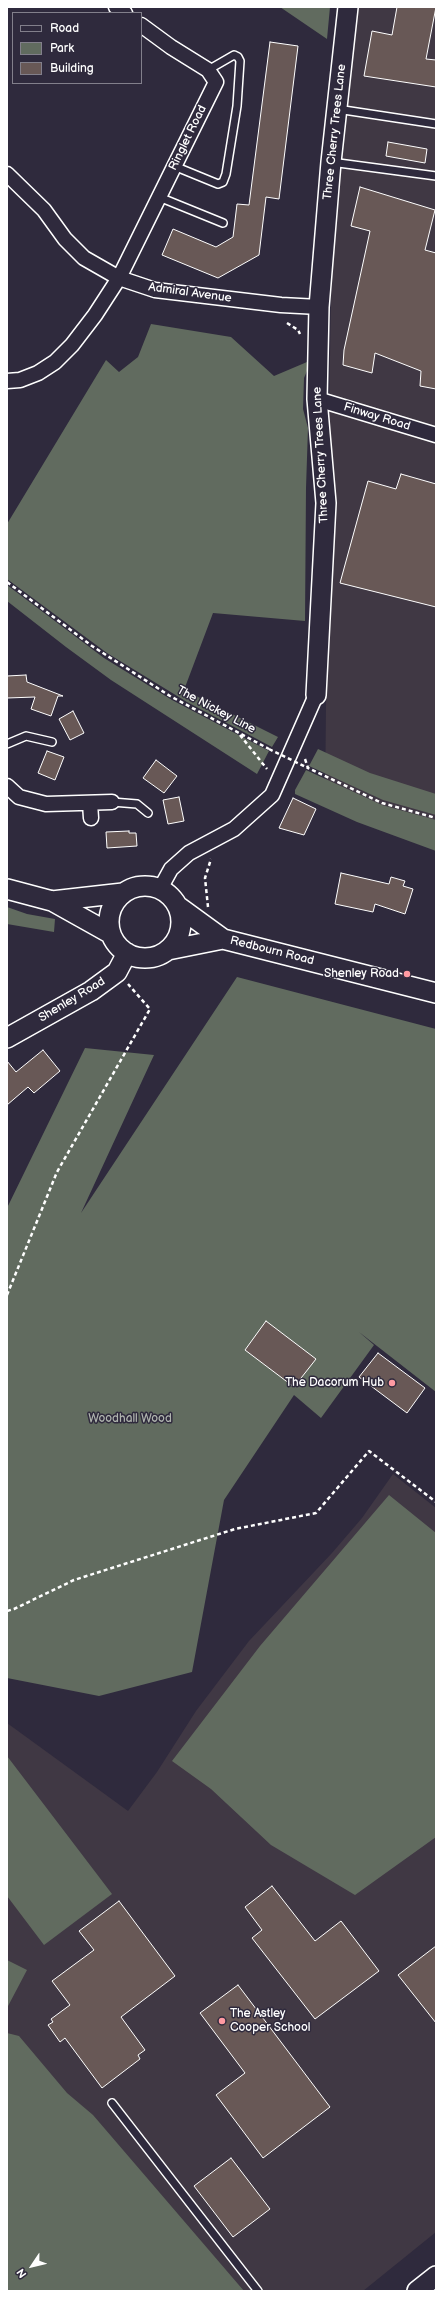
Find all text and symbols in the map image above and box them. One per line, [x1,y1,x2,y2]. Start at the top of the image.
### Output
legend [12,12,142,84]
text: Road [50,21,79,36]
text: Park [50,41,74,56]
text: Building [50,61,94,76]
street label: Three Cherry Trees Lane [321,63,349,201]
street label: Ringlet Road [166,103,210,173]
street label: Admiral Avenue [148,280,232,306]
street label: Three Cherry Trees Lane [310,386,332,524]
street label: Finway Road [342,400,412,434]
street label: The Nickey Line [174,683,258,737]
street label: Redbourn Road [229,934,315,968]
place label: Shenley Road [324,967,399,981]
marker: Shenley Road [402,969,412,979]
street label: Shenley Road [36,975,108,1025]
place label: The Dacorum Hub [285,1376,384,1390]
marker: The Dacorum Hub [387,1378,397,1388]
park label: Woodhall Wood [88,1412,172,1426]
place label: The Astley Cooper School [230,2007,310,2035]
marker: The Astley Cooper School [217,2016,227,2026]
north arrow [12,2246,52,2286]
text: N [14,2266,29,2280]

